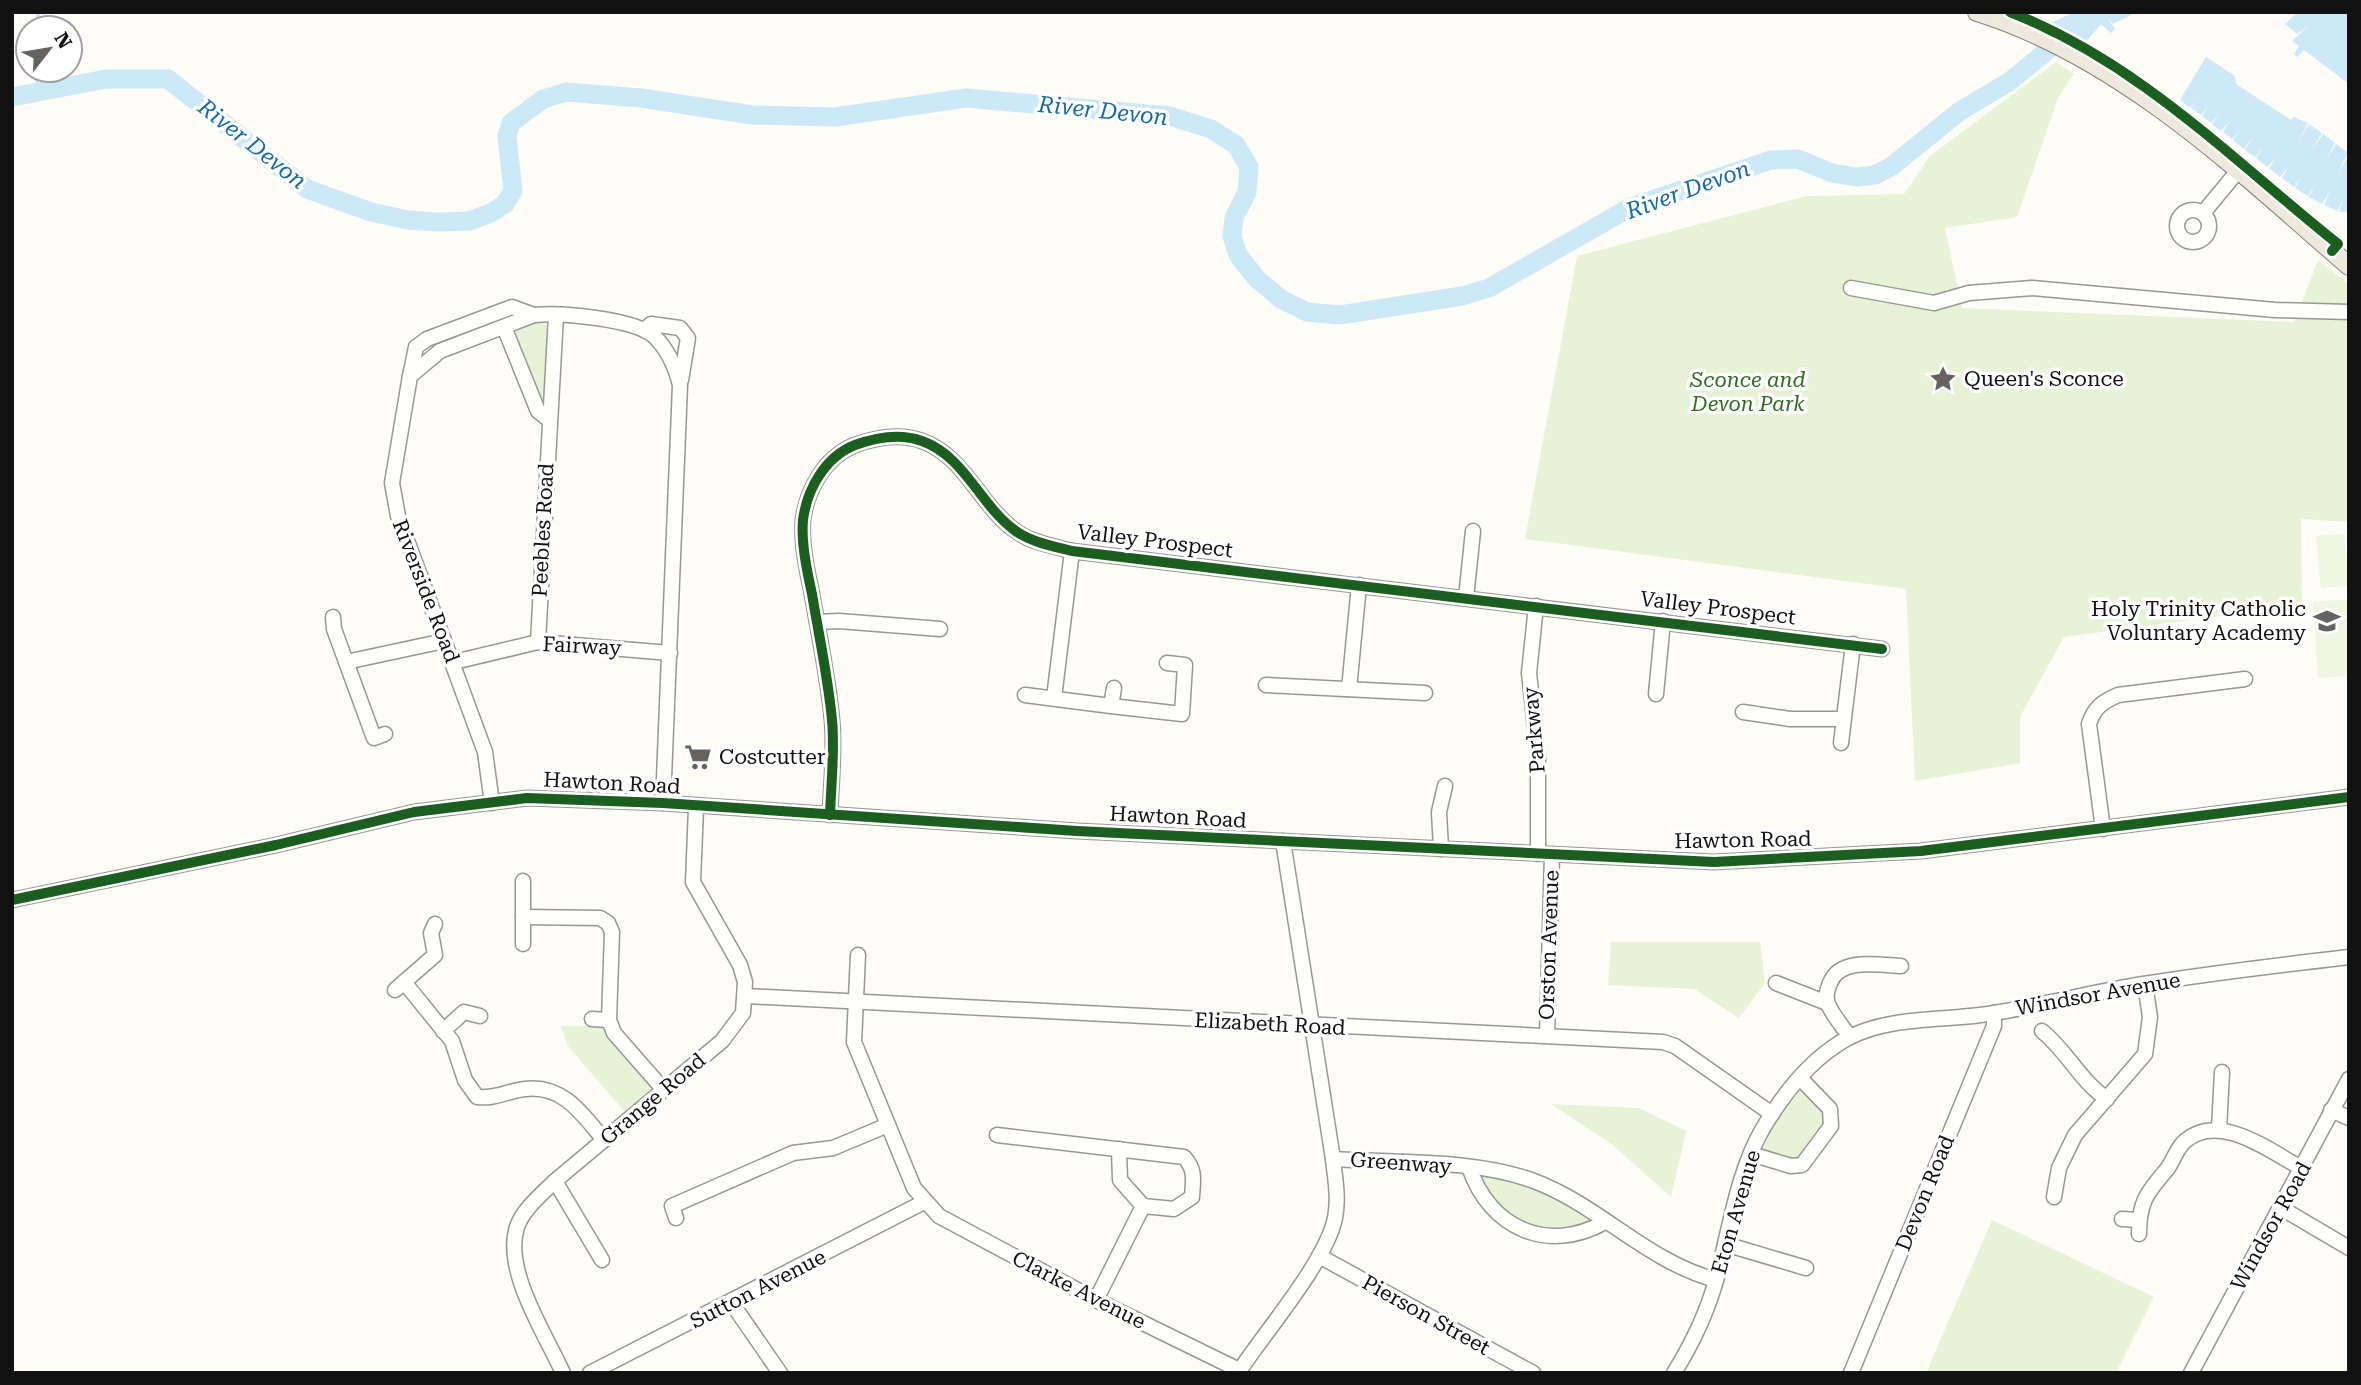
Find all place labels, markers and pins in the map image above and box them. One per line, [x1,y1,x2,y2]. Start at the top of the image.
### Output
place icon: Queen's Sconce [1928,364,1958,394]
place label: Queen's Sconce [1964,367,2124,391]
place label: Holy Trinity Catholic Voluntary Academy [2091,597,2307,645]
school or university icon: Holy Trinity Catholic Voluntary Academy [2312,606,2342,636]
supermarket icon: Costcutter [683,742,713,772]
place label: Costcutter [719,745,826,769]

